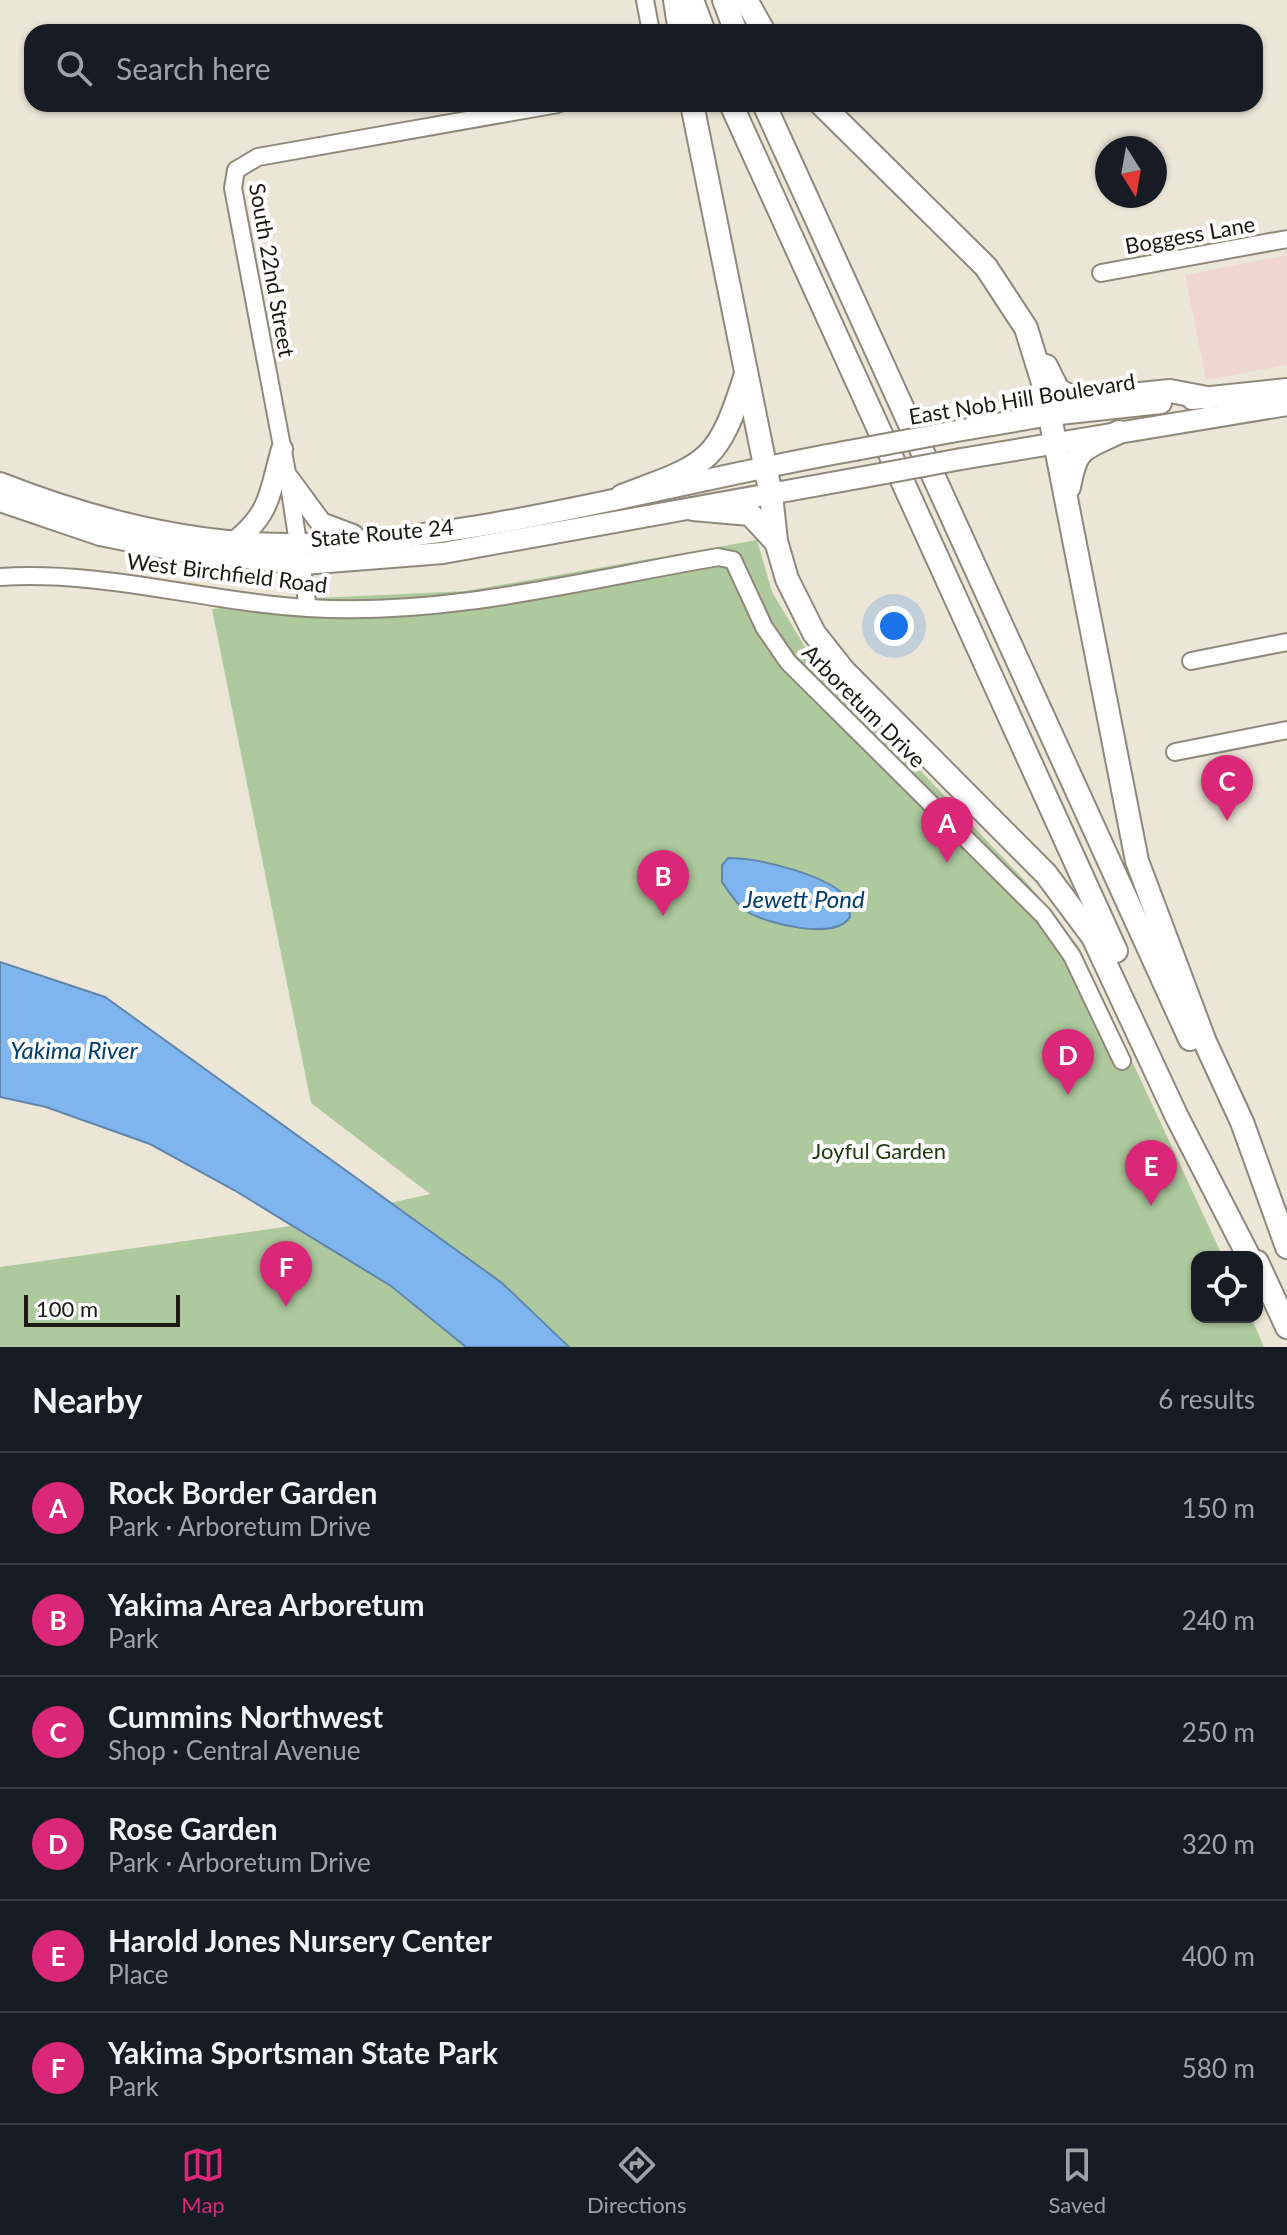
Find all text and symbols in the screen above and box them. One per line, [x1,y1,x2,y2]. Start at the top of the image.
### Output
search box [24,24,1263,112]
icon: search [52,46,96,90]
text: Search here [116,50,271,86]
north arrow [1095,136,1167,208]
street label: South 22nd Street [244,181,301,359]
street label: Boggess Lane [1123,210,1257,259]
street label: East Nob Hill Boulevard [907,367,1137,430]
street label: State Route 24 [309,513,455,552]
street label: West Birchfield Road [125,547,329,598]
your location [874,606,914,646]
street label: Arboretum Drive [797,638,932,773]
pin: C [1201,755,1253,821]
pin: A [921,797,973,863]
pin: B [637,850,689,916]
water label: Jewett Pond [742,884,865,913]
pin: D [1042,1029,1094,1095]
water label: Yakima River [10,1035,139,1064]
park label: Joyful Garden [812,1137,946,1164]
pin: E [1125,1140,1177,1206]
pin: F [260,1241,312,1307]
map controls [1191,1251,1263,1323]
button: locate [1191,1251,1263,1323]
scale bar [24,1291,180,1327]
text: 100 m [36,1295,98,1322]
text: Nearby [32,1379,143,1420]
text: 6 results [1158,1383,1255,1415]
text: Rock Border Garden [108,1474,377,1510]
text: A [49,1492,67,1524]
text: 150 m [1182,1492,1255,1524]
text: Park · Arboretum Drive [108,1510,371,1542]
text: Yakima Area Arboretum [108,1586,425,1622]
text: B [49,1604,67,1636]
text: 240 m [1182,1604,1255,1636]
text: Park [108,1622,159,1654]
text: Cummins Northwest [108,1698,383,1734]
text: C [49,1716,67,1748]
text: 250 m [1182,1716,1255,1748]
text: Shop · Central Avenue [108,1734,360,1766]
text: Rose Garden [108,1810,278,1846]
text: D [48,1828,68,1860]
text: 320 m [1182,1828,1255,1860]
text: Park · Arboretum Drive [108,1846,371,1878]
text: Harold Jones Nursery Center [108,1922,492,1958]
text: E [51,1940,65,1972]
text: 400 m [1182,1940,1255,1972]
text: Place [108,1958,169,1990]
text: Yakima Sportsman State Park [108,2034,498,2070]
text: F [51,2052,65,2084]
text: 580 m [1182,2052,1255,2084]
text: Park [108,2070,159,2102]
tab: Map [181,2143,225,2218]
tab: Directions [587,2143,686,2218]
tab: Saved [1048,2143,1106,2218]

